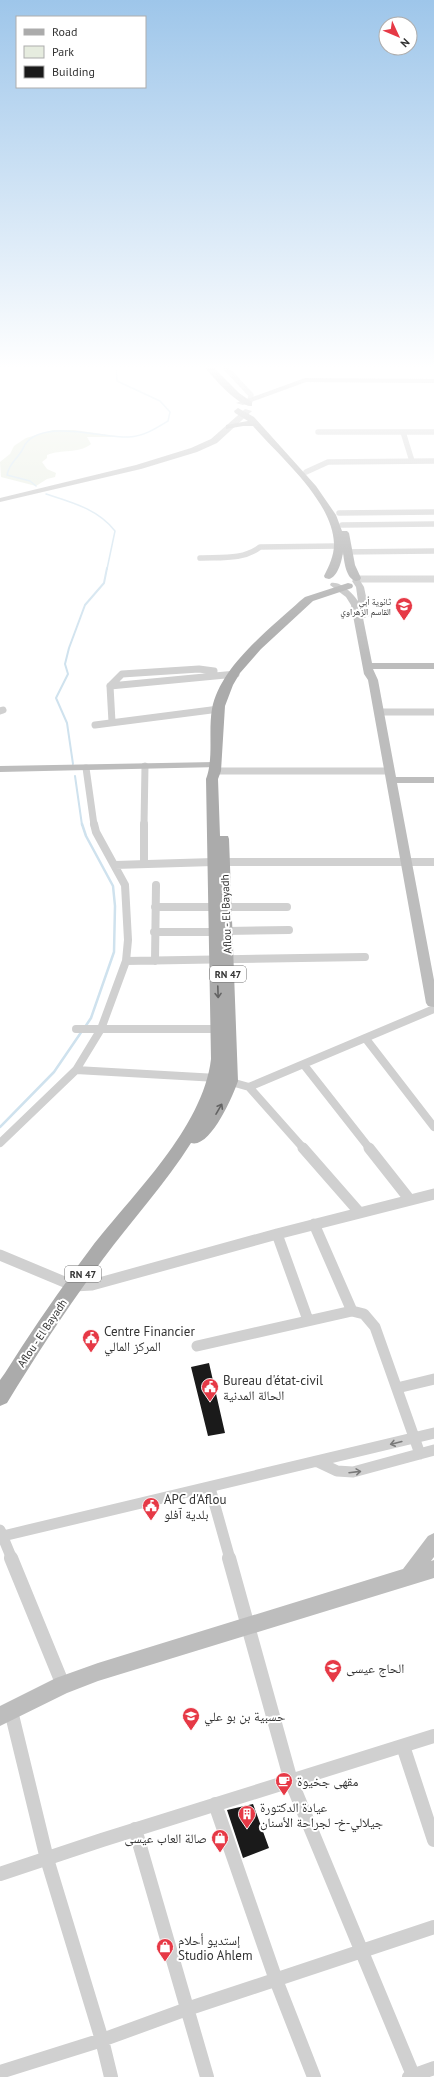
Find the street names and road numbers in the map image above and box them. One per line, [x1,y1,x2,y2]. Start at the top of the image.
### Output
street label: Aflou - El Bayadh [218,874,234,954]
road number: RN 47 [210,966,246,982]
road number: RN 47 [65,1266,101,1282]
street label: Aflou - El Bayadh [14,1296,70,1370]

